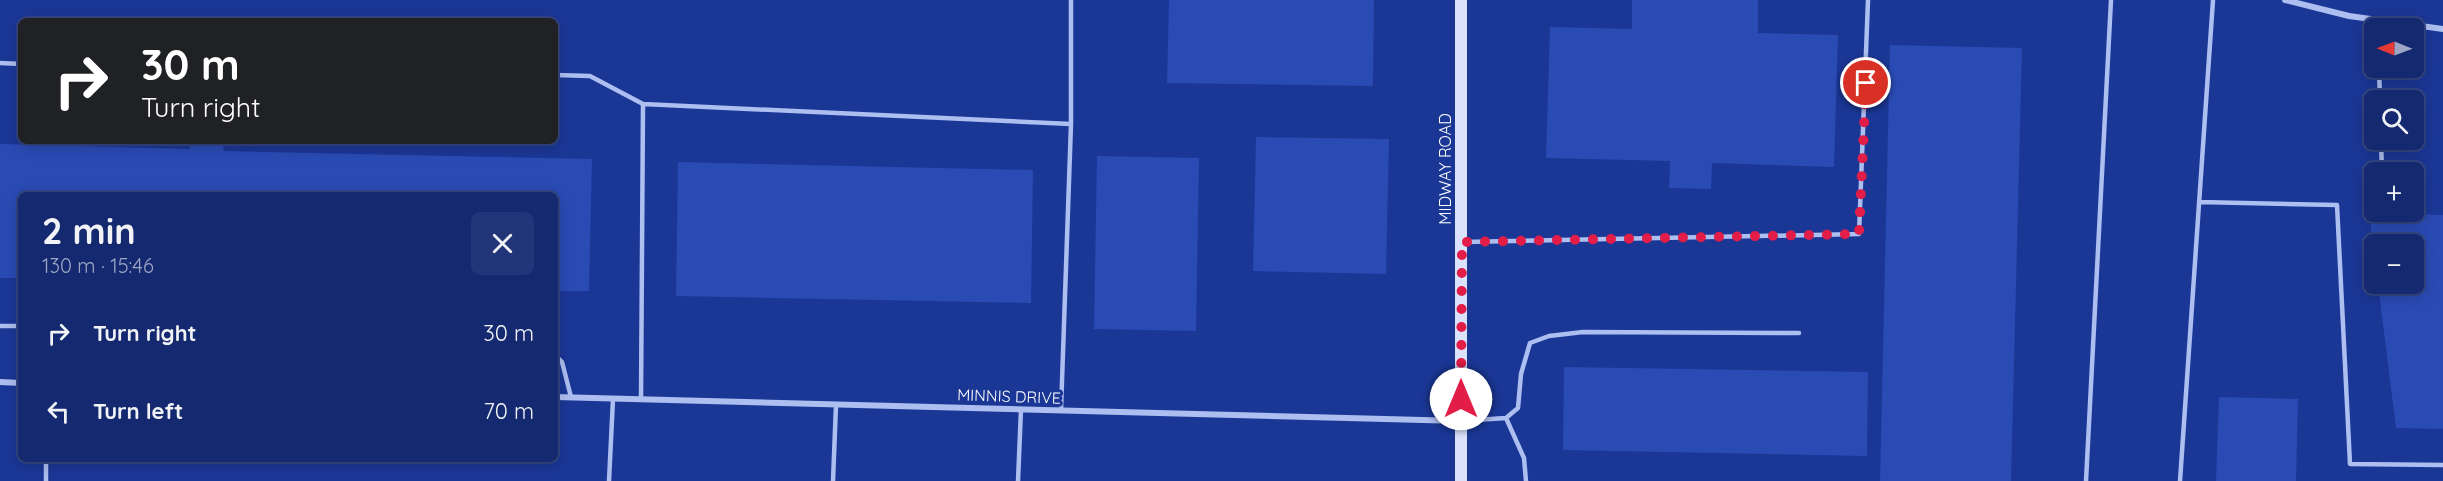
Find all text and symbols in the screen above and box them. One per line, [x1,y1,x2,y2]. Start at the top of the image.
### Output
north arrow [2364,18,2424,78]
map controls [2364,18,2424,294]
text: 30 m [141,38,240,91]
icon: right [42,42,120,120]
pin [1840,57,1891,108]
icon: arrive [1849,66,1882,99]
text: Turn right [141,90,260,124]
button: search [2364,90,2424,150]
street label: MIDWAY ROAD [1435,113,1455,225]
button: + [2364,162,2424,222]
text: 2 min [42,208,136,253]
button: close [471,212,534,275]
button: − [2364,234,2424,294]
text: 130 m · 15:46 [42,253,154,278]
icon: right [42,317,75,350]
text: Turn right [93,319,197,347]
text: 30 m [483,319,534,347]
position arrow [1429,367,1493,431]
street label: MINNIS DRIVE [957,384,1061,408]
icon: left [42,395,75,428]
text: Turn left [93,397,183,425]
text: 70 m [484,397,534,425]

